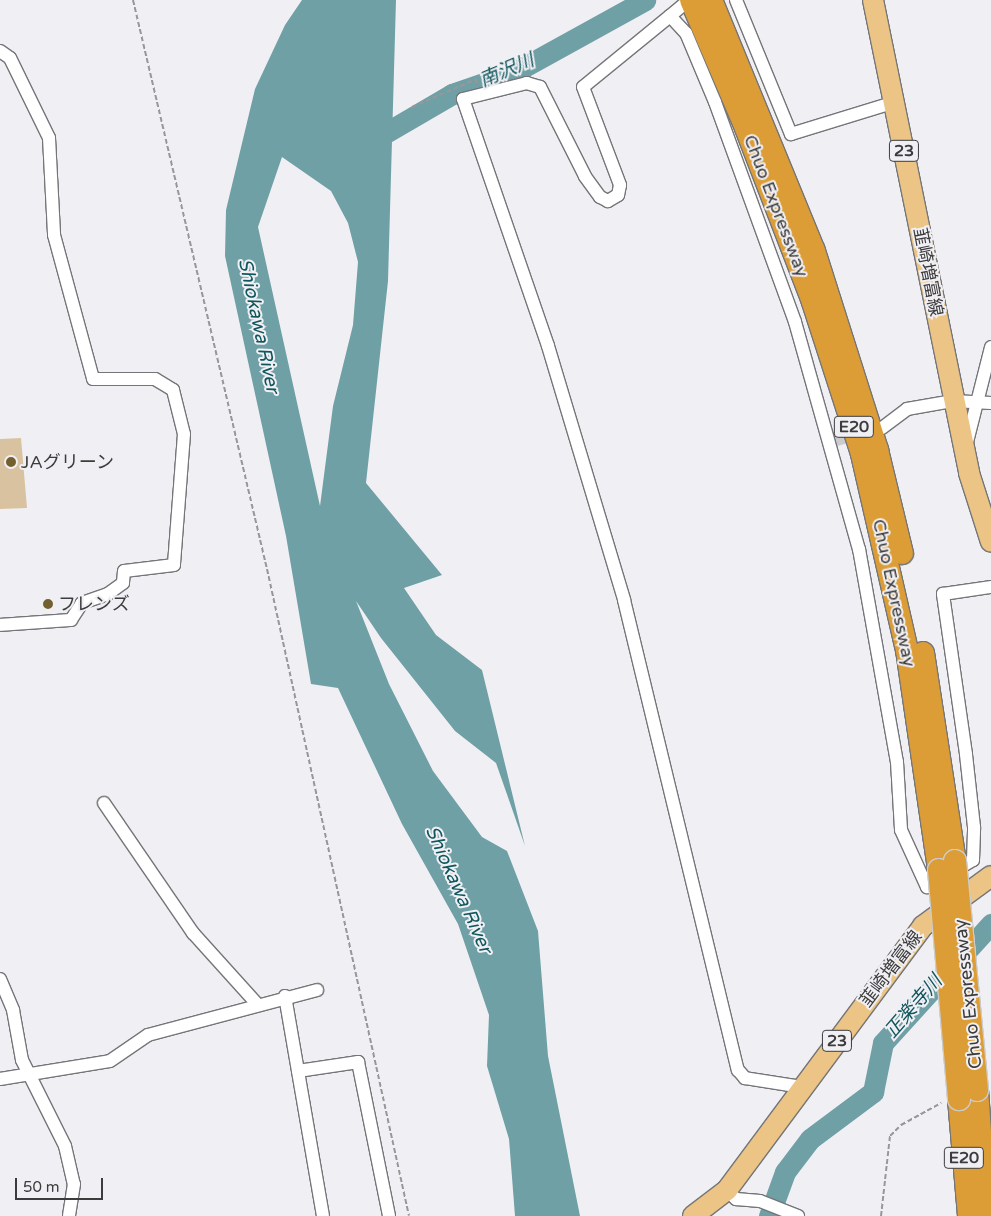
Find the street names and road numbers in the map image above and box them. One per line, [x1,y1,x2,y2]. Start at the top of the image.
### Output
street label: Chuo Expressway [739,132,813,280]
road number: 23 [888,138,920,164]
street label: 韮崎増富線 [909,226,947,318]
road number: E20 [833,414,875,441]
street label: Chuo Expressway [868,517,920,669]
street label: Chuo Expressway [949,918,987,1070]
street label: 韮崎増富線 [855,927,927,1011]
road number: 23 [821,1028,853,1054]
road number: E20 [943,1144,985,1172]

